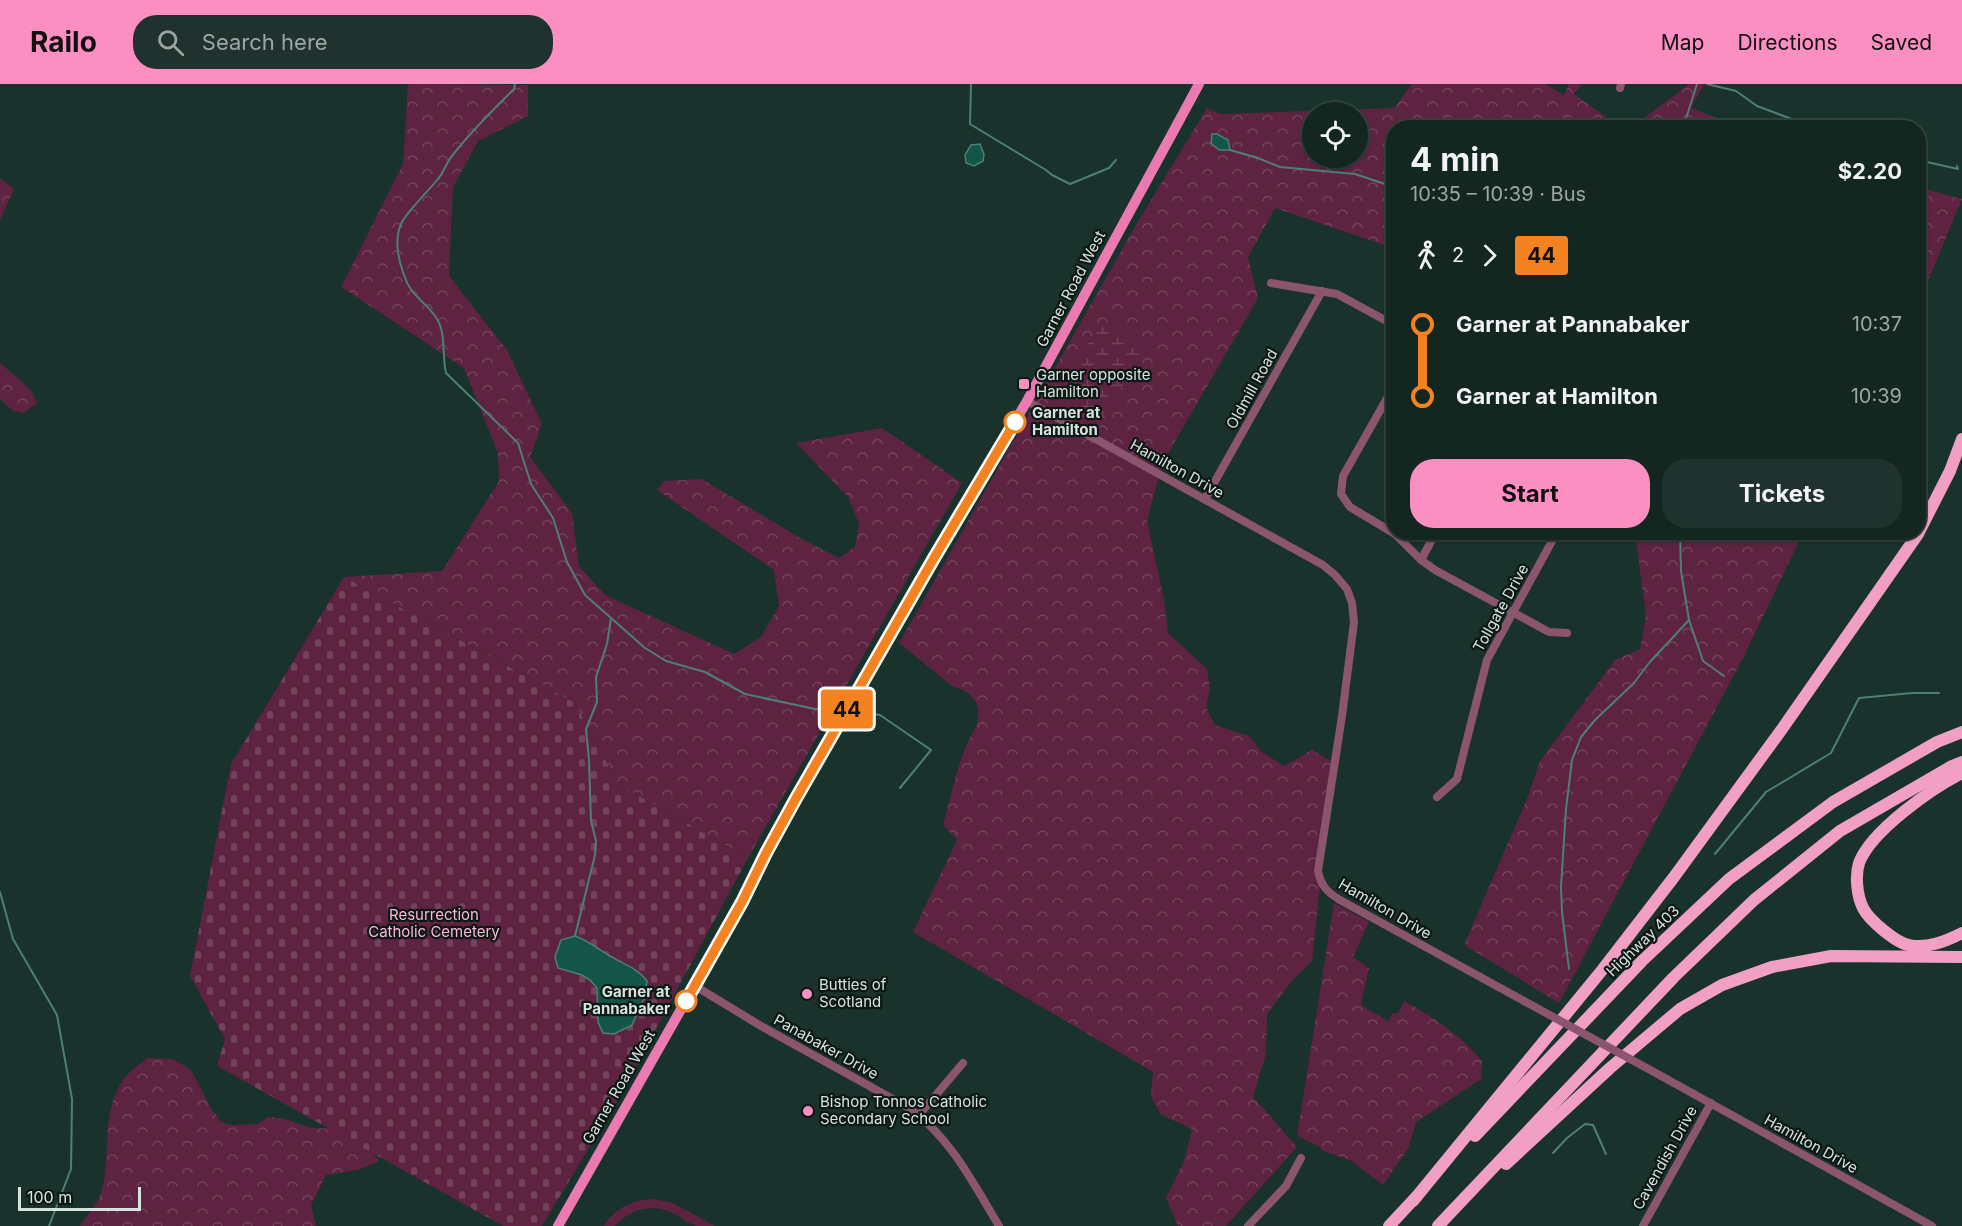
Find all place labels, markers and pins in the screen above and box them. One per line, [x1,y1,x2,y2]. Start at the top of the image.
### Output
place label: Garner opposite Hamilton [1036,365,1150,401]
marker: Garner opposite Hamilton [1017,377,1031,391]
place label: Garner at Hamilton [1032,403,1101,439]
marker: Garner at Hamilton [1004,411,1026,433]
place label: Butties of Scotland [819,975,887,1011]
place label: Garner at Pannabaker [583,982,670,1018]
marker: Butties of Scotland [800,987,814,1001]
marker: Garner at Pannabaker [675,990,697,1012]
place label: Bishop Tonnos Catholic Secondary School [820,1092,987,1128]
marker: Bishop Tonnos Catholic Secondary School [801,1104,815,1118]

